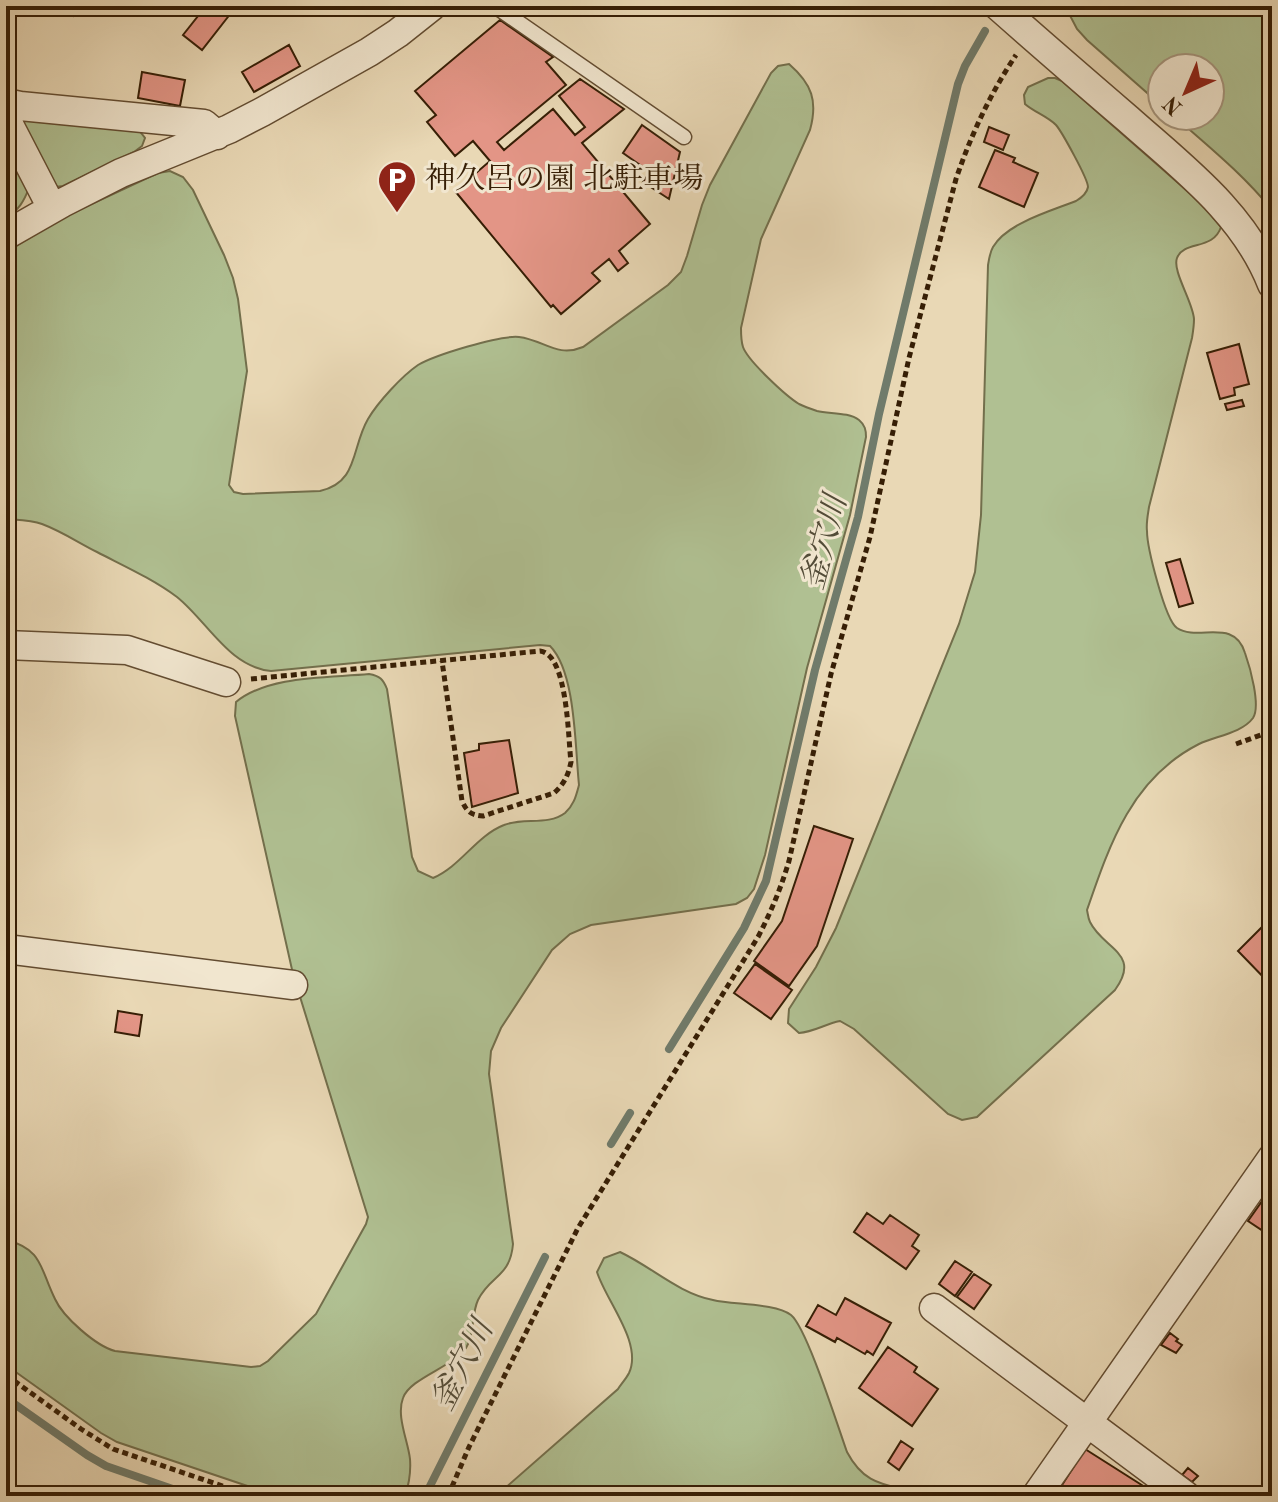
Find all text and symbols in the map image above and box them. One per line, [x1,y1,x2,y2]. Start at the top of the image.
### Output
north arrow [1146,52,1226,132]
text: N [1160,91,1187,119]
parking icon: 神久呂の園 北駐車場 [376,159,418,214]
place label: 神久呂の園 北駐車場 [425,162,703,195]
water label: 釜穴川 [795,489,855,594]
water label: 釜穴川 [425,1312,501,1416]

